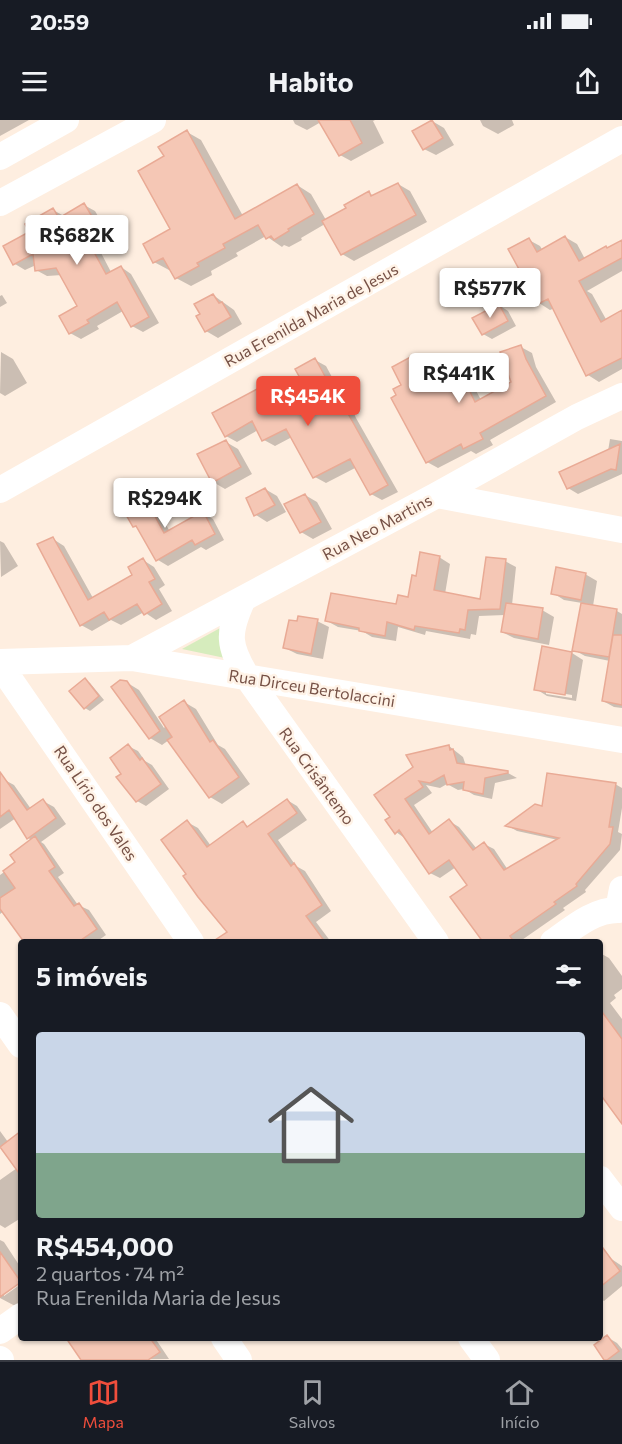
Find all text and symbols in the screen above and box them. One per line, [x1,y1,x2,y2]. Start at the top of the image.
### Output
text: 20:59 [30,8,89,35]
icon: menu [18,65,51,98]
text: Habito [268,65,354,98]
icon: share [571,65,604,98]
pin: R$682K [28,215,126,266]
text: R$682K [39,222,115,246]
street label: Rua Erenilda Maria de Jesus [220,259,401,370]
pin: R$577K [441,268,539,319]
text: R$577K [454,275,526,299]
pin: R$441K [410,353,508,404]
text: R$441K [423,360,495,384]
pin: R$454K [259,376,357,427]
text: R$454K [270,383,346,407]
pin: R$294K [116,478,214,529]
text: R$294K [127,485,203,509]
street label: Rua Neo Martins [319,490,435,563]
street label: Rua Dirceu Bertolaccini [228,665,397,710]
street label: Rua Crisântemo [276,723,359,828]
street label: Rua Lírio dos Vales [51,742,142,864]
icon: filters [552,959,585,992]
text: 5 imóveis [36,960,148,991]
icon: home [257,1071,365,1179]
text: R$454,000 [36,1230,174,1261]
text: 2 quartos · 74 m² [36,1261,184,1285]
text: Rua Erenilda Maria de Jesus [36,1285,281,1309]
tab: Mapa [82,1376,124,1431]
tab: Salvos [289,1376,335,1431]
tab: Início [500,1376,540,1431]

